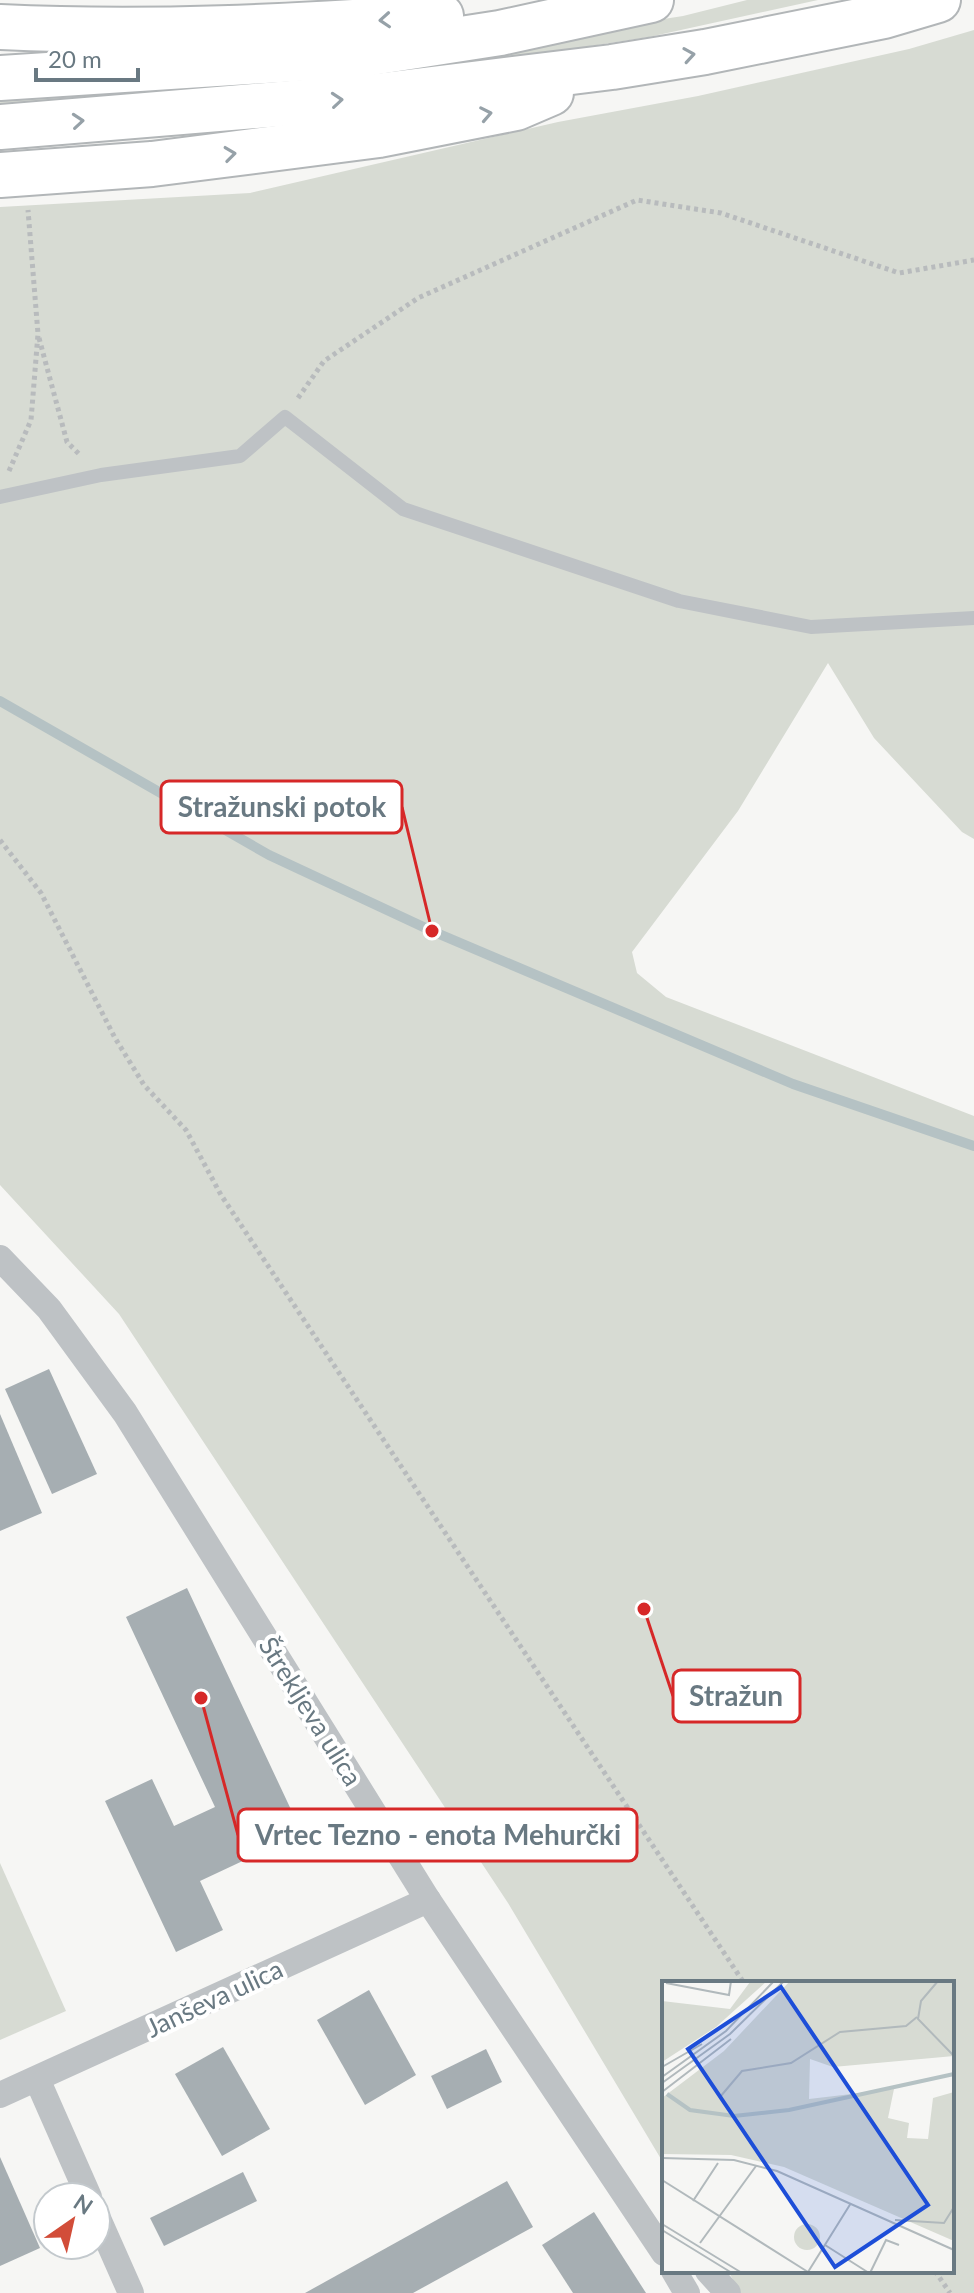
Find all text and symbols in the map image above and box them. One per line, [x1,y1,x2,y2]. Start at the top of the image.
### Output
one-way arrow [378,11,391,28]
scale bar [36,32,138,82]
text: 20 m [48,44,102,73]
one-way arrow [682,47,696,64]
one-way arrow [331,91,344,108]
one-way arrow [480,106,493,123]
one-way arrow [72,113,85,130]
one-way arrow [223,146,236,163]
callout: Stražunski potok [161,781,402,833]
text: Stražunski potok [178,789,386,823]
street label: Štrekljeva ulica [253,1631,369,1791]
callout: Stražun [673,1670,800,1722]
text: Stražun [689,1678,783,1712]
callout: Vrtec Tezno - enota Mehurčki [238,1809,637,1861]
text: Vrtec Tezno - enota Mehurčki [254,1817,621,1851]
street label: Janševa ulica [140,1952,288,2044]
inset map [662,1981,954,2273]
north arrow [32,2181,112,2261]
text: N [69,2188,98,2220]

